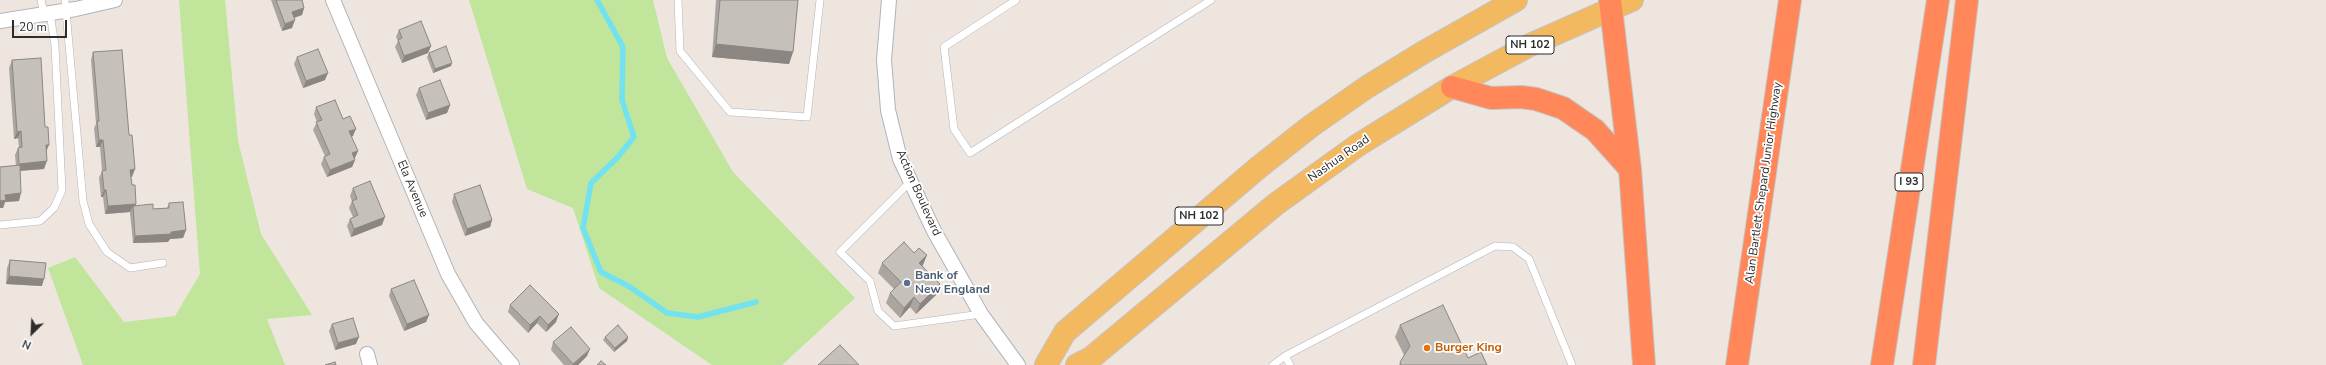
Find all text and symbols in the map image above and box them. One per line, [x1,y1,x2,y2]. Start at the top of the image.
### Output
scale bar [14,12,69,38]
text: 20 m [19,19,47,35]
road number: NH 102 [1506,36,1554,54]
street label: Alan Bartlett Shepard Junior Highway [1743,81,1785,285]
street label: Nashua Road [1305,132,1373,186]
street label: Action Boulevard [893,148,943,238]
street label: Ela Avenue [393,158,431,220]
road number: I 93 [1895,173,1923,191]
road number: NH 102 [1175,207,1223,225]
place label: Bank of New England [915,269,990,297]
marker: Bank of New England [902,278,912,288]
north arrow [12,313,52,353]
text: N [20,336,34,353]
place label: Burger King [1435,341,1502,355]
marker: Burger King [1422,343,1432,353]

